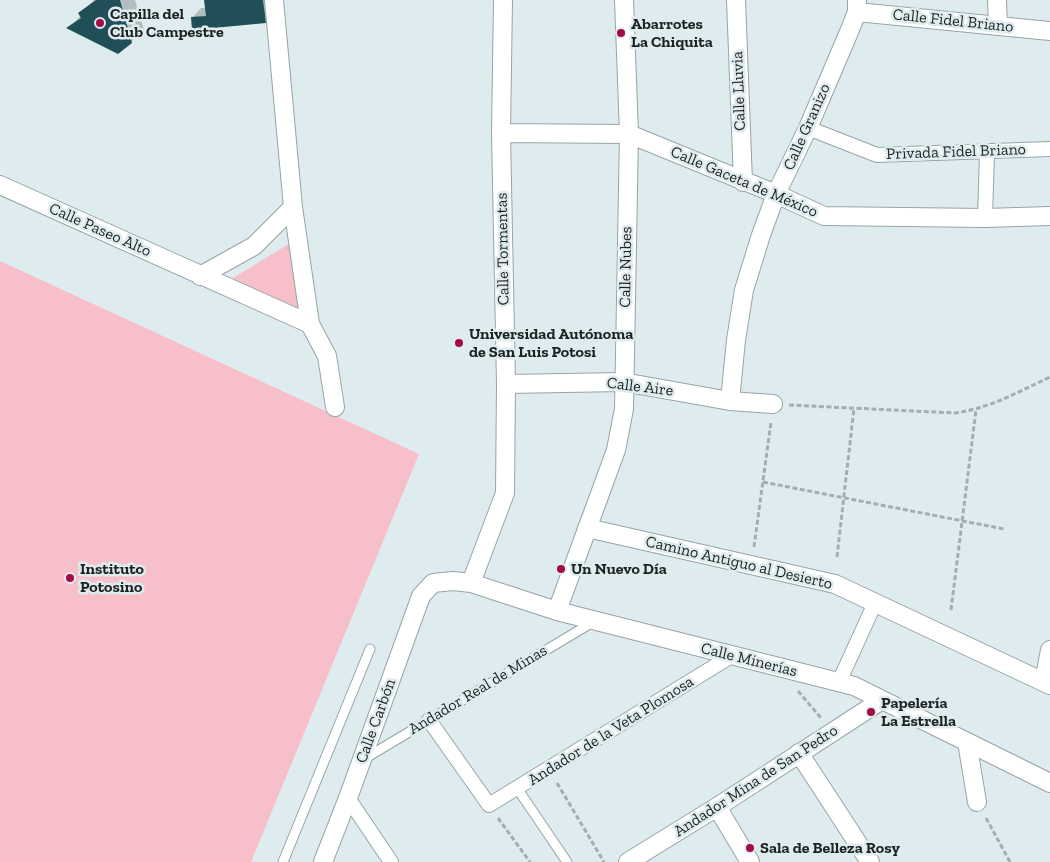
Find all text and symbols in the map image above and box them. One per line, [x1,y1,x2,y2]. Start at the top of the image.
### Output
place label: Capilla del Club Campestre [110,4,224,42]
street label: Calle Fidel Briano [892,5,1014,37]
place label: Abarrotes La Chiquita [631,14,713,52]
marker: Capilla del Club Campestre [94,17,106,29]
marker: Abarrotes La Chiquita [615,27,627,39]
street label: Calle Lluvia [728,51,750,131]
street label: Calle Granizo [779,81,835,173]
street label: Privada Fidel Briano [886,140,1026,164]
street label: Calle Gaceta de México [667,142,821,222]
street label: Calle Tormentas [492,192,514,306]
street label: Calle Paseo Alto [46,199,154,261]
street label: Calle Nubes [616,226,636,308]
place label: Universidad Autónoma de San Luis Potosi [469,324,633,362]
marker: Universidad Autónoma de San Luis Potosi [453,337,465,349]
street label: Calle Aire [606,373,674,401]
street label: Camino Antiguo al Desierto [644,532,834,594]
place label: Instituto Potosino [80,559,144,597]
place label: Un Nuevo Día [571,559,667,579]
marker: Un Nuevo Día [555,563,567,575]
marker: Instituto Potosino [64,572,76,584]
street label: Calle Minerías [699,639,799,681]
street label: Andador Real de Minas [405,641,551,739]
street label: Andador de la Veta Plomosa [525,672,697,790]
street label: Calle Carbón [352,676,400,766]
place label: Papelería La Estrella [881,693,956,731]
marker: Papelería La Estrella [865,706,877,718]
street label: Andador Mina de San Pedro [670,721,842,841]
place label: Sala de Belleza Rosy [760,838,900,858]
marker: Sala de Belleza Rosy [744,842,756,854]

